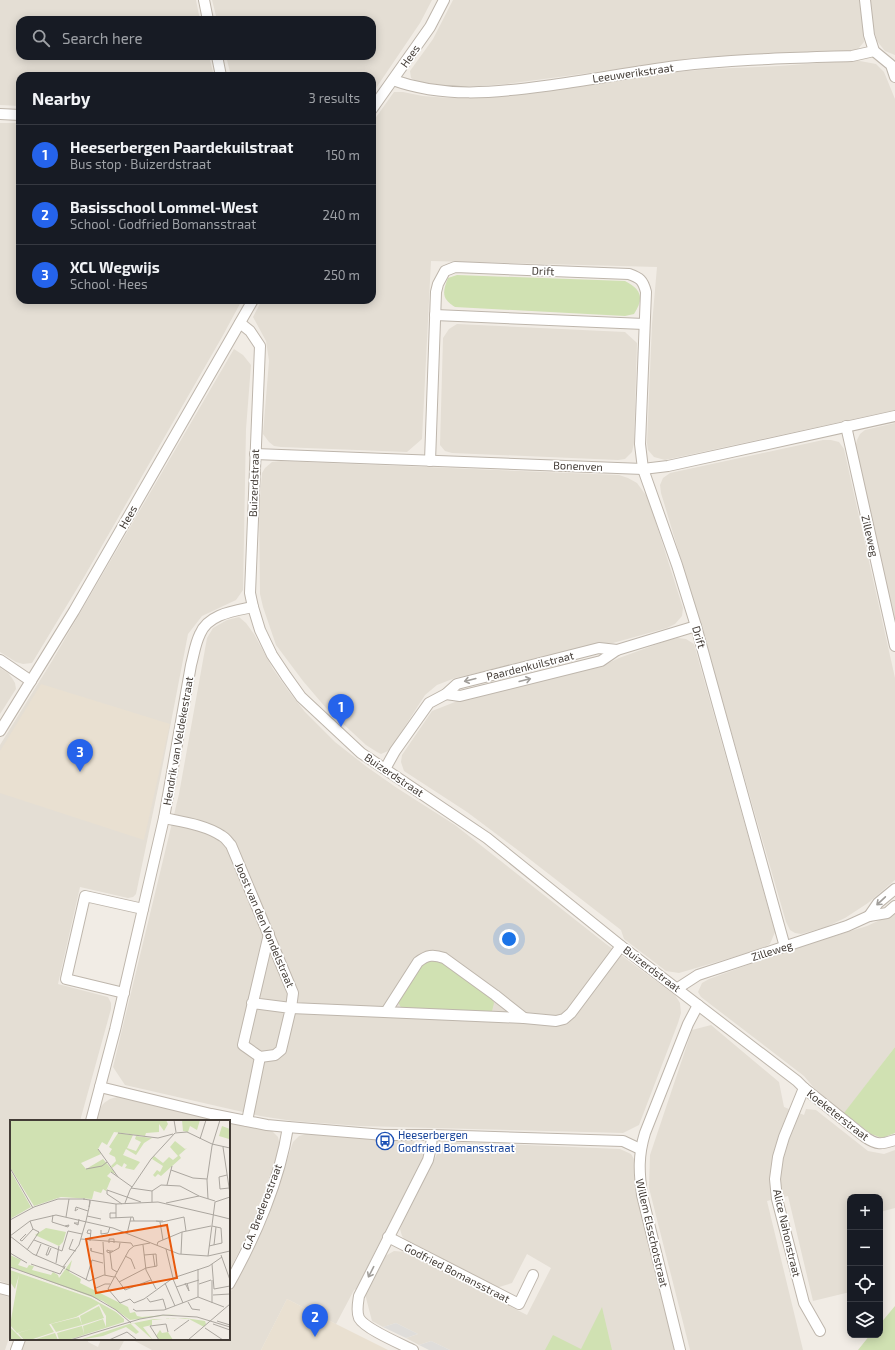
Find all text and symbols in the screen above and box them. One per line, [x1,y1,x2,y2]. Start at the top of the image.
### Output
search box [16,16,376,60]
icon: search [30,27,52,49]
text: Search here [62,29,143,47]
street label: Hees [397,42,422,70]
street label: Leeuwerikstraat [591,60,674,85]
text: Nearby [32,88,90,108]
text: 3 results [309,90,360,106]
text: Heeserbergen Paardekuilstraat [70,138,293,156]
text: 1 [42,147,48,163]
text: 150 m [326,147,360,163]
text: Bus stop · Buizerdstraat [70,156,211,172]
text: Basisschool Lommel-West [70,198,258,216]
text: 2 [41,207,49,223]
text: 240 m [323,207,360,223]
text: School · Godfried Bomansstraat [70,216,256,232]
text: XCL Wegwijs [70,258,160,276]
street label: Drift [531,264,555,277]
text: 3 [41,267,49,283]
text: 250 m [324,267,360,283]
text: School · Hees [70,276,148,292]
street label: Buizerdstraat [246,449,261,517]
street label: Bonenven [553,458,603,473]
street label: Hees [116,502,140,531]
street label: Zilleweg [859,514,882,558]
street label: Drift [690,624,709,650]
street label: Paardenkuilstraat [485,648,575,683]
street label: Hendrik van Veldekestraat [160,675,195,806]
one-way arrow [518,675,531,683]
one-way arrow [464,677,477,685]
pin: 1 [328,694,354,727]
pin: 3 [67,739,93,772]
street label: Buizerdstraat [362,750,426,799]
street label: Joost van den Vondelstraat [233,860,298,989]
one-way arrow [876,897,886,906]
your location [499,929,519,949]
street label: Zilleweg [750,938,794,963]
street label: Buizerdstraat [621,943,684,994]
street label: Koeketerstraat [805,1086,872,1143]
inset map [10,1120,230,1340]
place label: Heeserbergen Godfried Bomansstraat [398,1128,515,1154]
bus stop icon: Heeserbergen Godfried Bomansstraat [375,1131,395,1151]
street label: G.A. Brederostraat [239,1162,284,1252]
street label: Willem Elsschotstraat [634,1177,671,1288]
street label: Alice Nahonstraat [771,1188,804,1278]
map controls [847,1194,883,1338]
button: + [847,1194,883,1230]
button: − [847,1230,883,1266]
street label: Godfried Bomansstraat [402,1240,512,1305]
one-way arrow [366,1266,374,1278]
button: locate [847,1266,883,1302]
button: layers [847,1302,883,1338]
pin: 2 [302,1304,328,1337]

